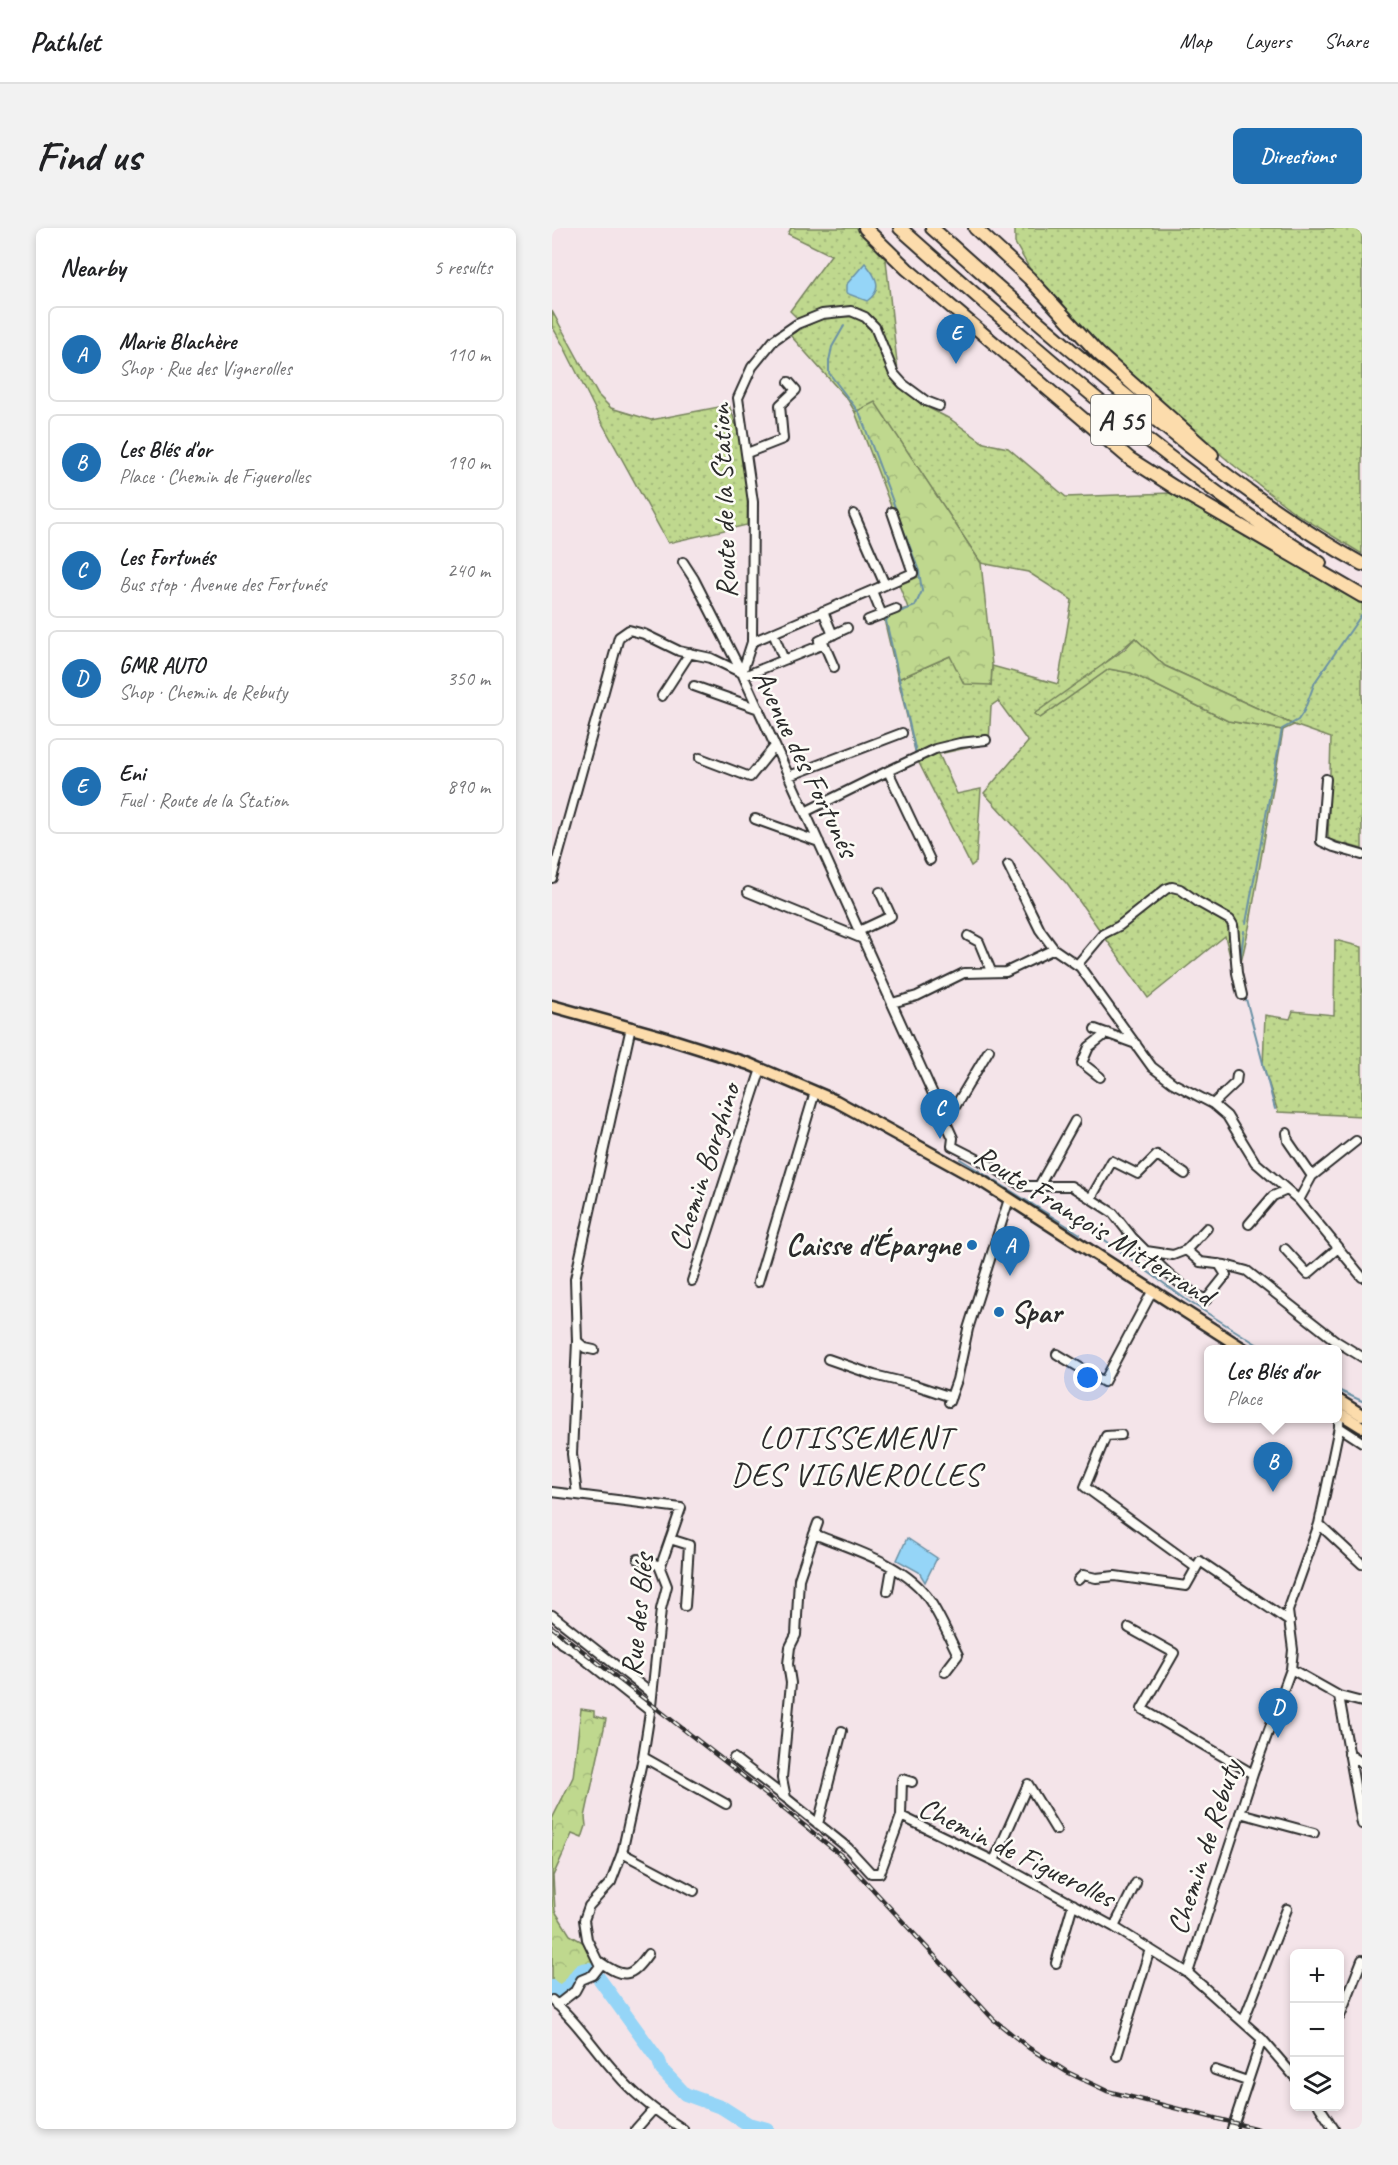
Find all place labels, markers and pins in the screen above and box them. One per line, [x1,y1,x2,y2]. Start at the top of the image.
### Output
pin: E [936,314,976,364]
pin: C [920,1090,960,1139]
place label: Caisse d'Épargne [786,1226,962,1264]
pin: A [990,1226,1030,1276]
marker: Caisse d'Épargne [965,1238,979,1252]
place label: Spar [1011,1293,1065,1331]
marker: Spar [992,1305,1006,1319]
pin: B [1254,1442,1292,1492]
pin: D [1258,1688,1298,1738]

